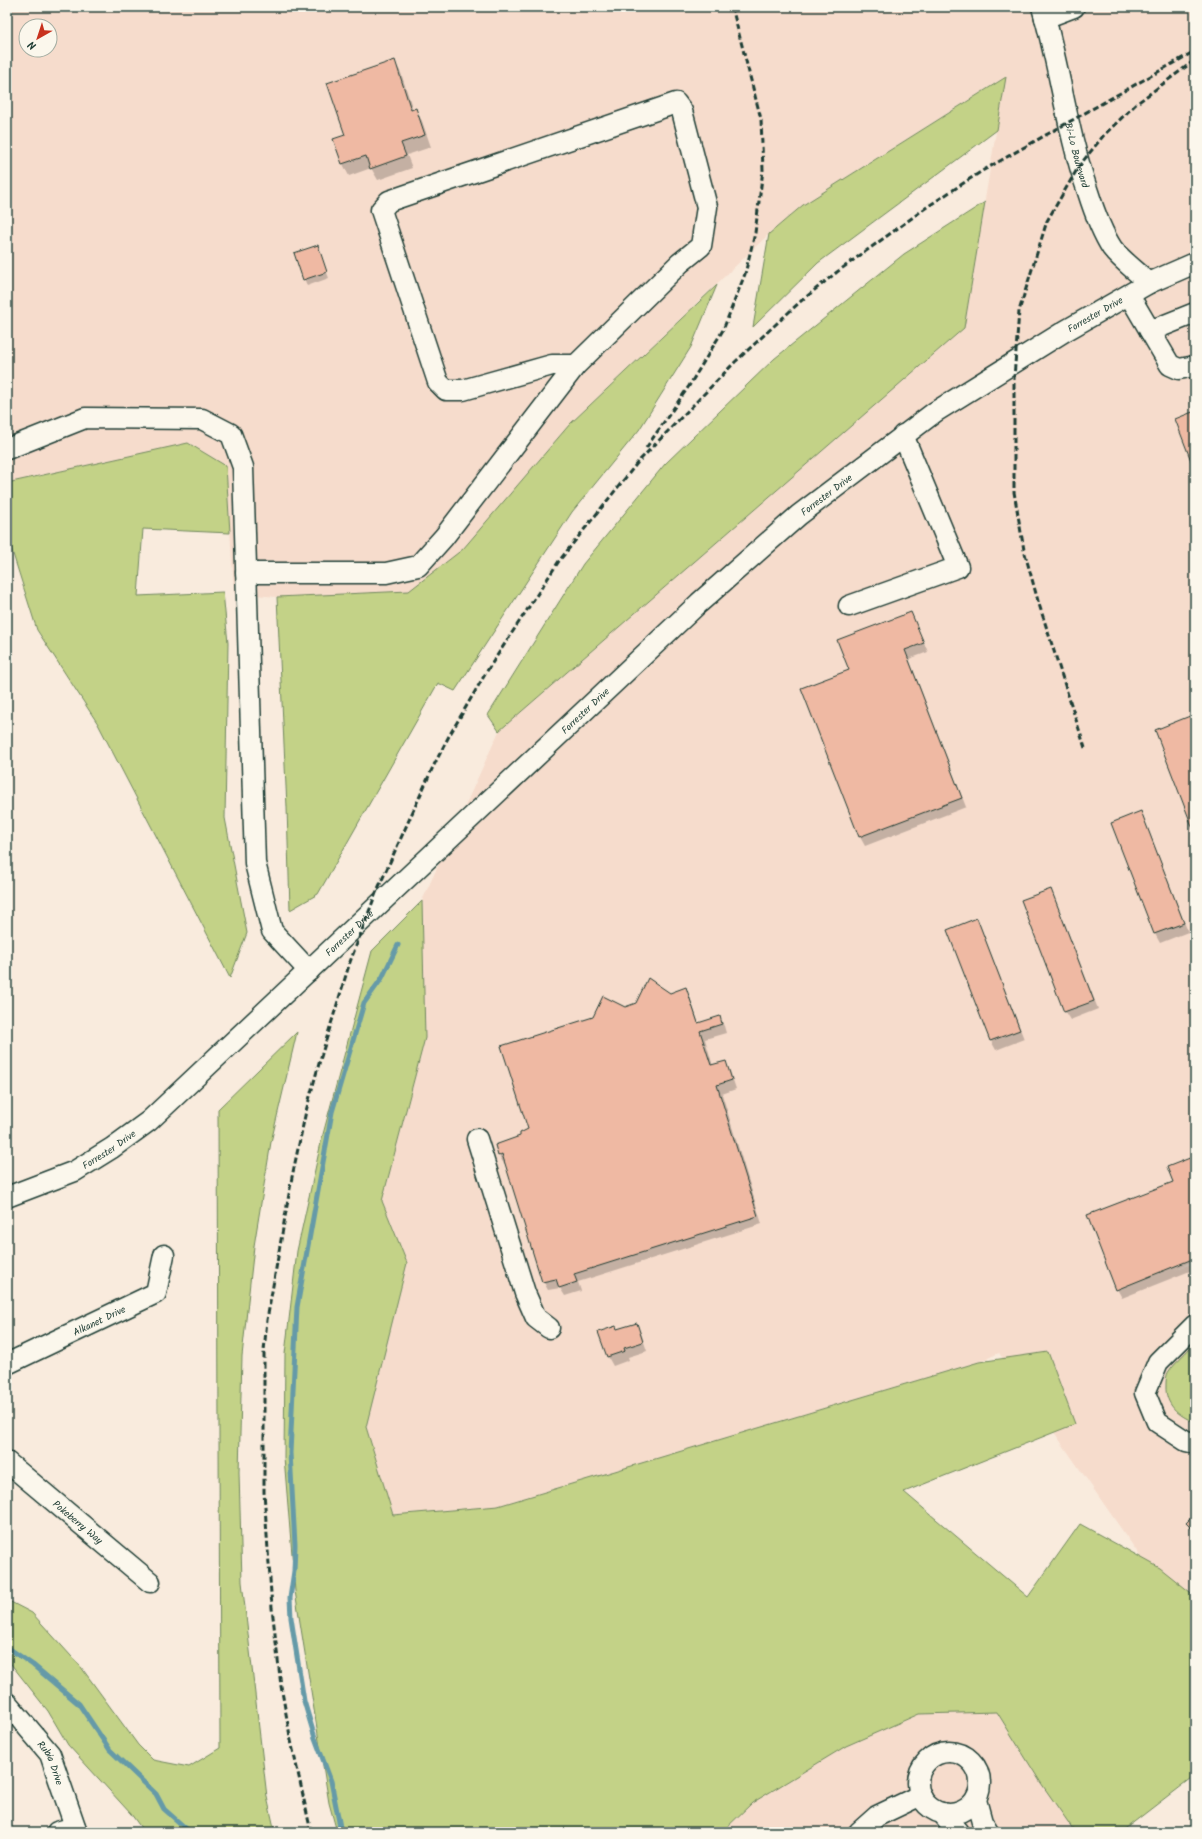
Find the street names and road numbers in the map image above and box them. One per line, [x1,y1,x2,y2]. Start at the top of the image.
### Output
street label: Bi-Lo Boulevard [1060,121,1093,191]
street label: Forrester Drive [1065,292,1127,337]
street label: Forrester Drive [797,470,857,520]
street label: Forrester Drive [558,684,614,738]
street label: Forrester Drive [322,906,378,960]
street label: Forrester Drive [79,1126,140,1174]
street label: Alkanet Drive [71,1301,129,1340]
street label: Pokeberry Way [49,1497,107,1549]
street label: Rubia Drive [33,1738,67,1788]

